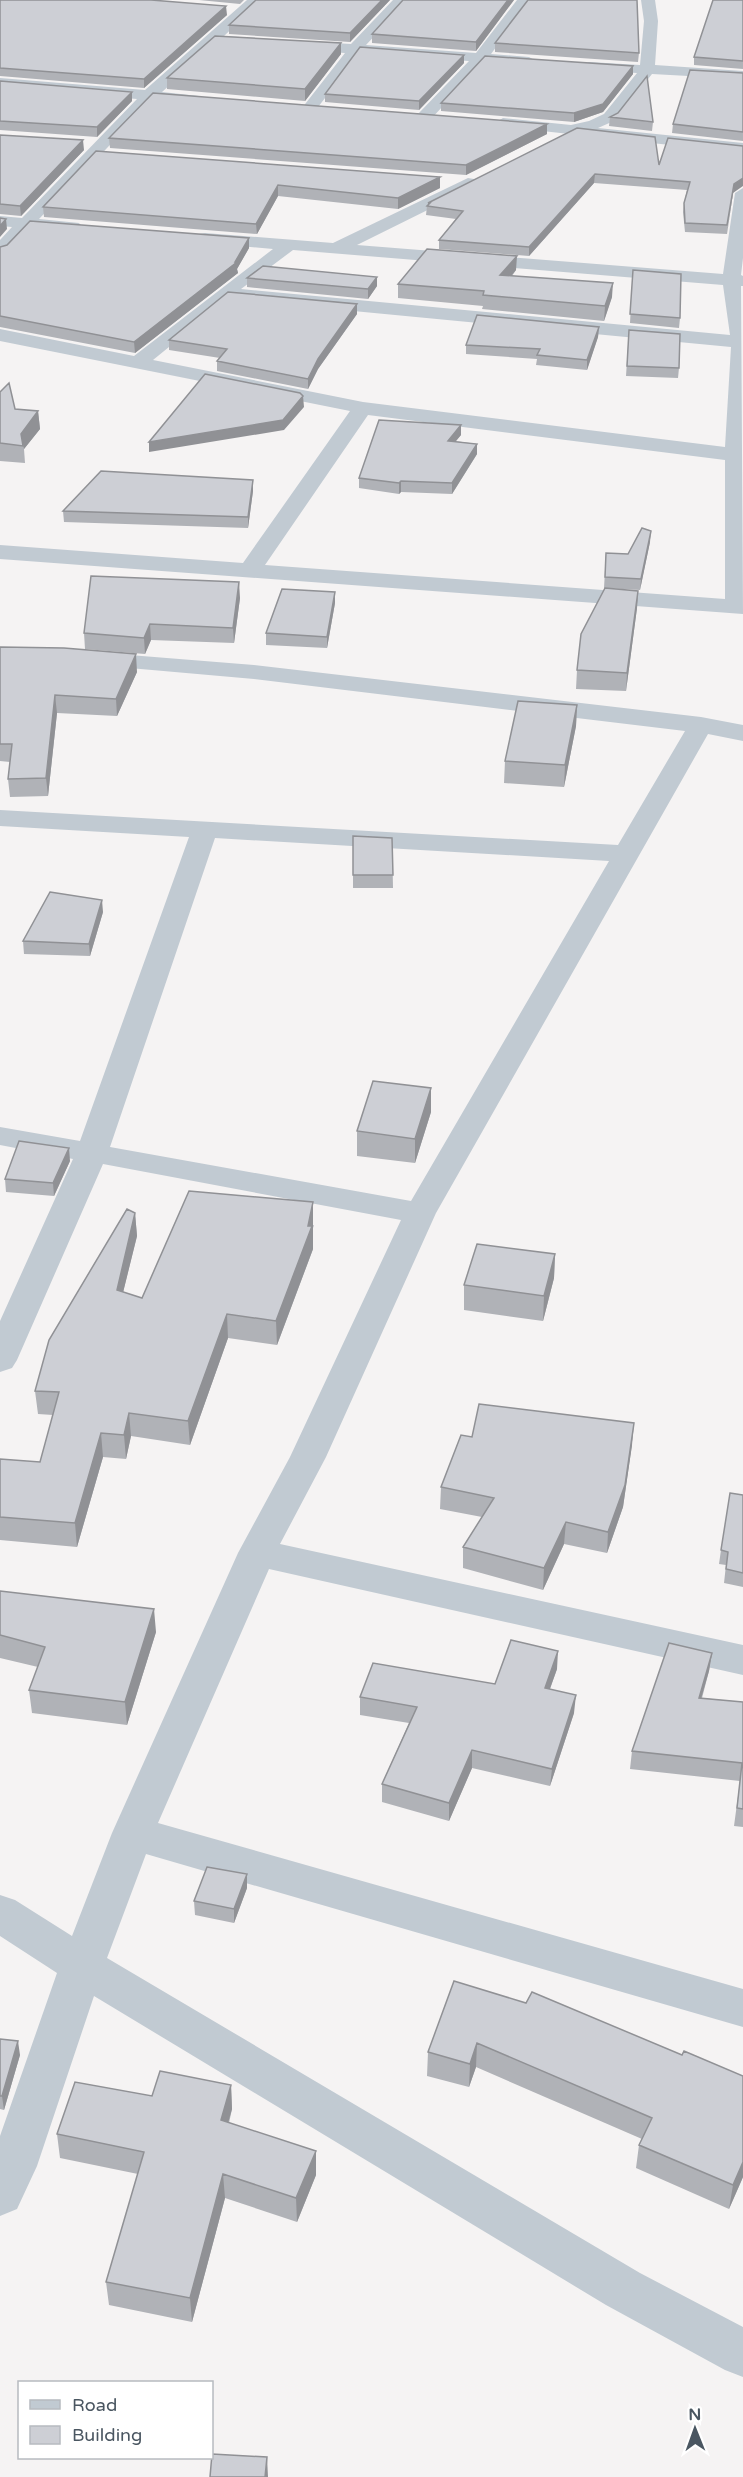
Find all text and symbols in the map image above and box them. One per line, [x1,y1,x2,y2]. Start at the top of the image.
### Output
legend [18,2381,213,2459]
text: Road [72,2394,117,2416]
north arrow [665,2399,725,2459]
text: N [688,2405,701,2425]
text: Building [72,2424,142,2446]

